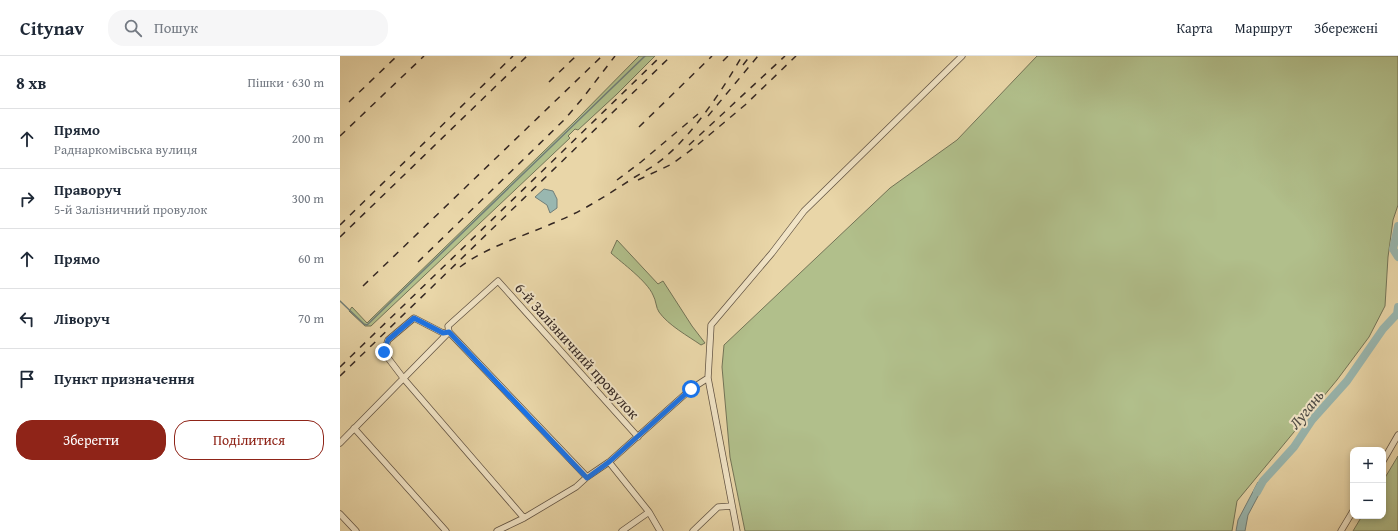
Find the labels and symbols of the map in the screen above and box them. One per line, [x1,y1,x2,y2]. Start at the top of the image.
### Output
street label: 6-й Залізничний провулок [510,278,644,424]
route end [375,343,393,361]
route start [682,380,700,398]
water label: Лугань [1283,384,1330,434]

